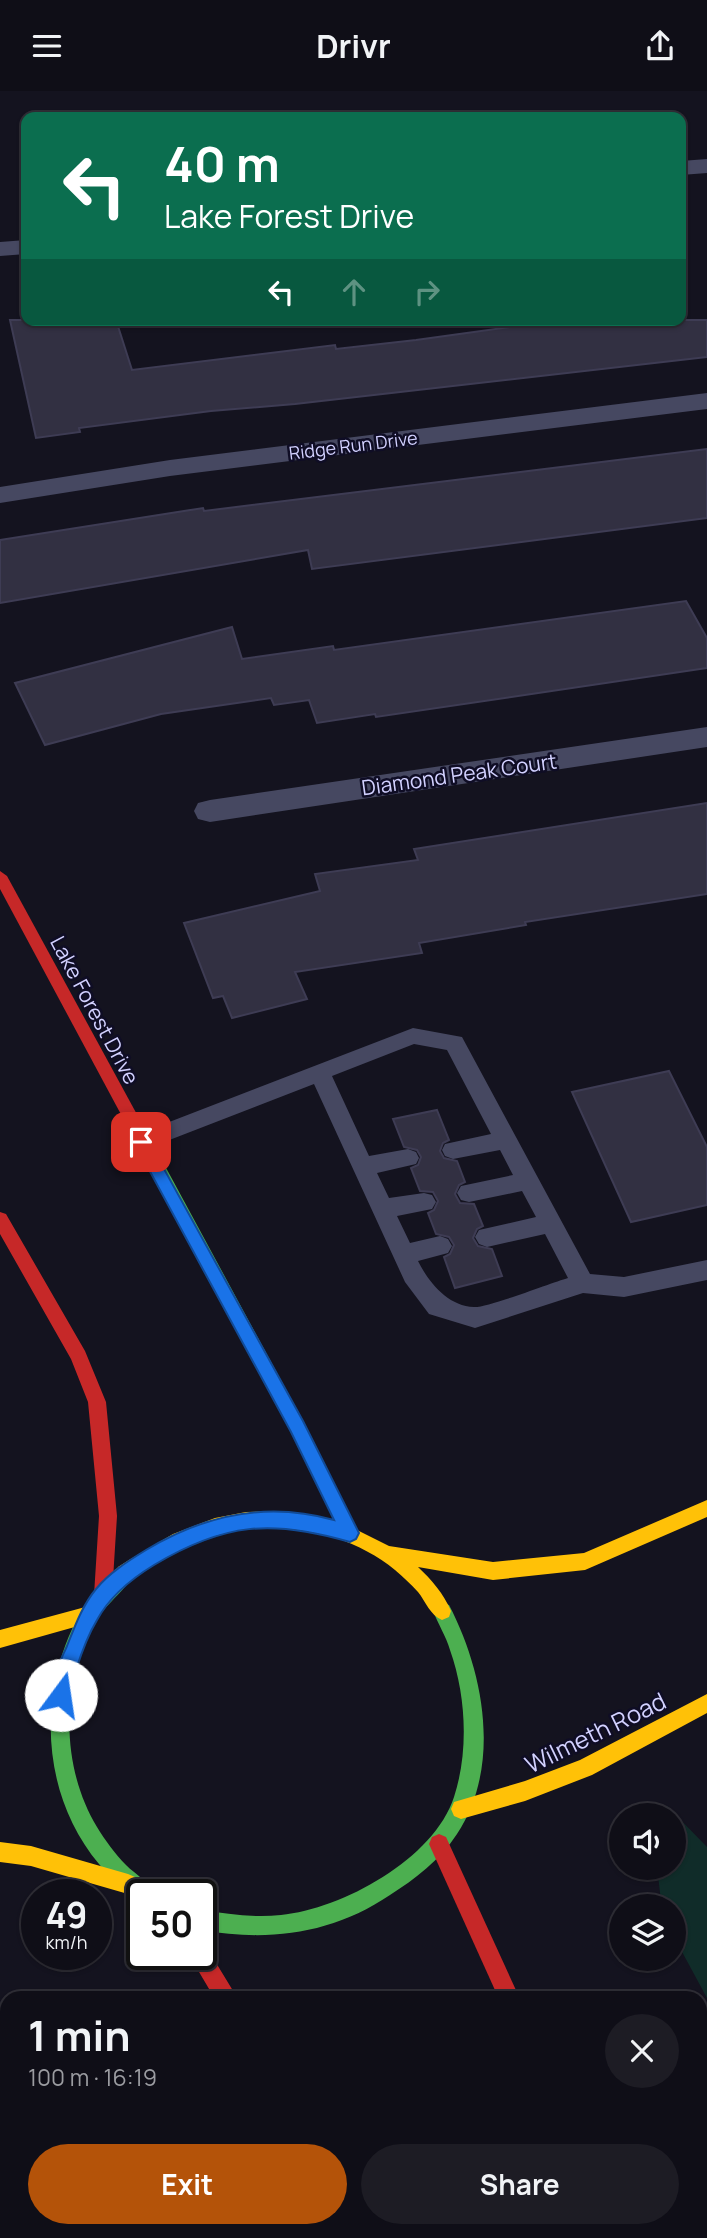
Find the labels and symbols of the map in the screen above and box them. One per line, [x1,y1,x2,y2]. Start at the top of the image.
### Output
street label: Ridge Run Drive [287,425,419,465]
street label: Diamond Peak Court [360,746,558,802]
street label: Lake Forest Drive [44,931,146,1089]
pin [111,1112,171,1172]
position arrow [24,1658,98,1732]
street label: Wilmeth Road [519,1684,671,1780]
speed limit sign: 50 [126,1879,217,1970]

